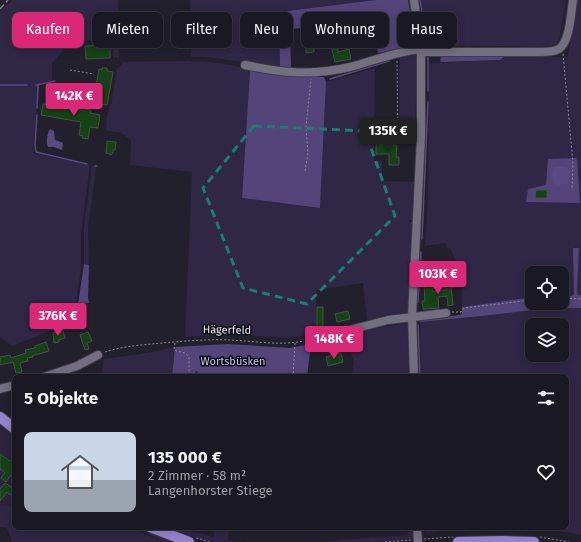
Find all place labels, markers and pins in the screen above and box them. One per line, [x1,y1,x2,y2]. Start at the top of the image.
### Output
pin: 142K € [41,83,107,117]
pin: 135K € [355,118,421,152]
pin: 103K € [405,261,471,295]
pin: 376K € [25,303,91,337]
pin: 148K € [301,326,367,360]

